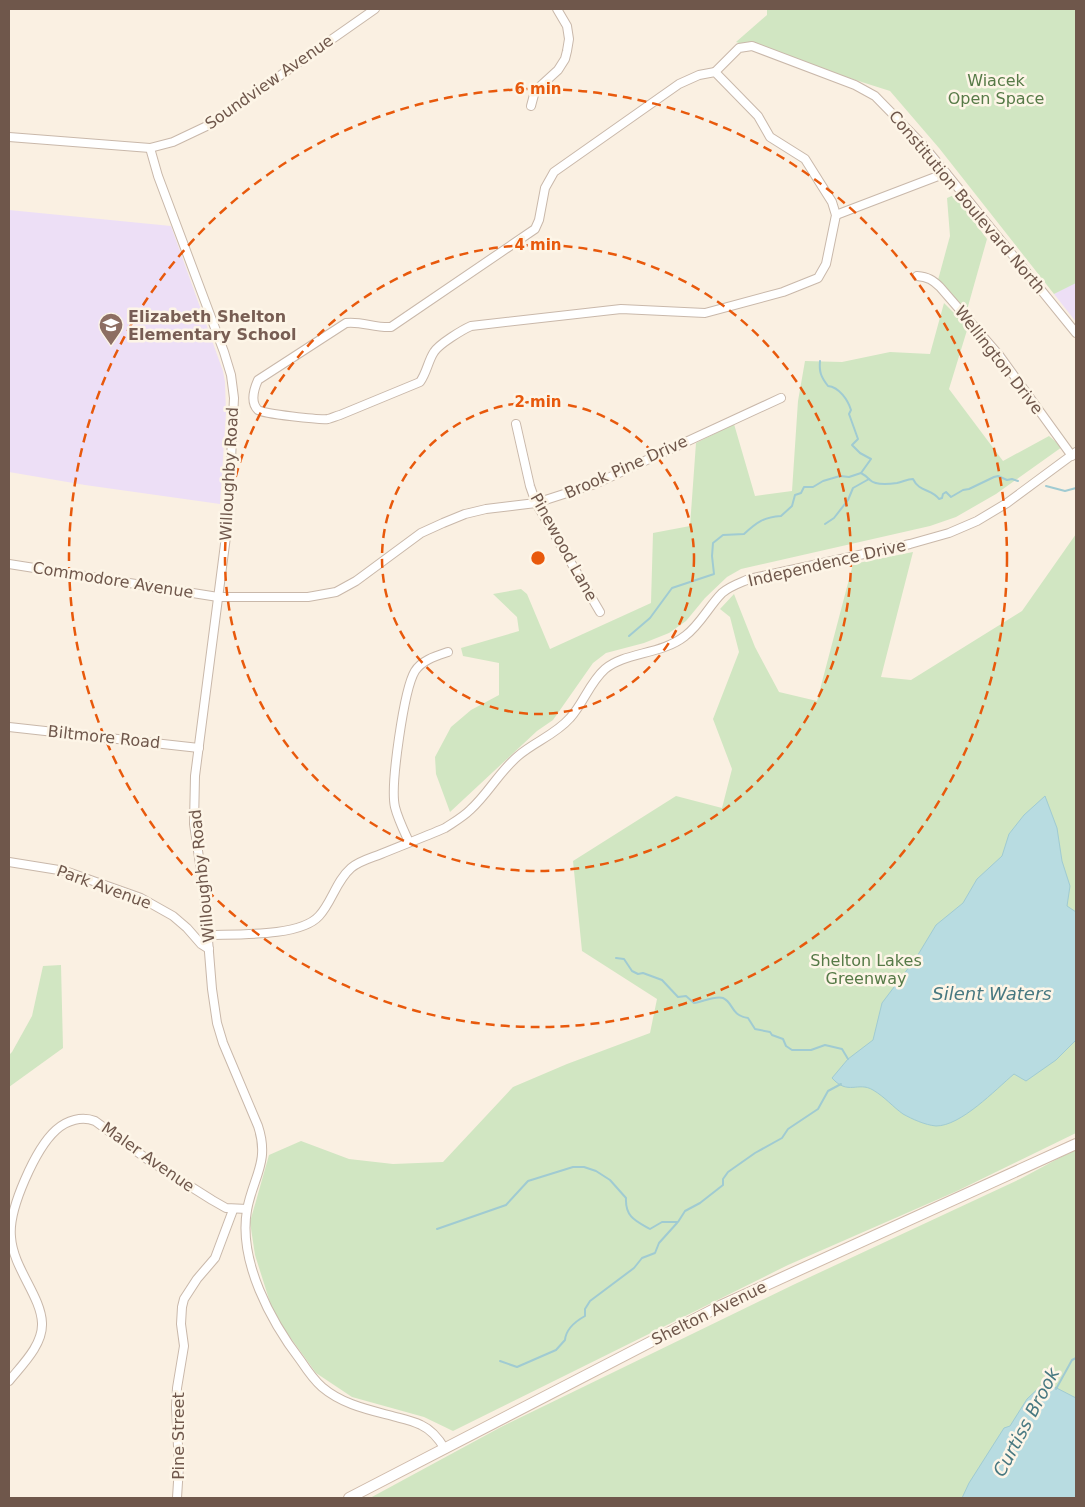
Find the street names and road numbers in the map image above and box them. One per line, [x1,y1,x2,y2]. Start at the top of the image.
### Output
street label: Soundview Avenue [201,31,337,133]
street label: Constitution Boulevard North [885,107,1049,297]
street label: Wellington Drive [951,302,1047,418]
street label: Willoughby Road [216,407,242,541]
street label: Brook Pine Drive [562,431,690,503]
street label: Pinewood Lane [527,490,601,604]
street label: Independence Drive [746,536,908,590]
street label: Commodore Avenue [31,558,195,602]
street label: Biltmore Road [47,722,161,752]
street label: Willoughby Road [186,808,218,944]
street label: Park Avenue [54,861,154,913]
street label: Maler Avenue [98,1118,198,1196]
street label: Shelton Avenue [649,1277,769,1349]
street label: Pine Street [169,1392,188,1480]

